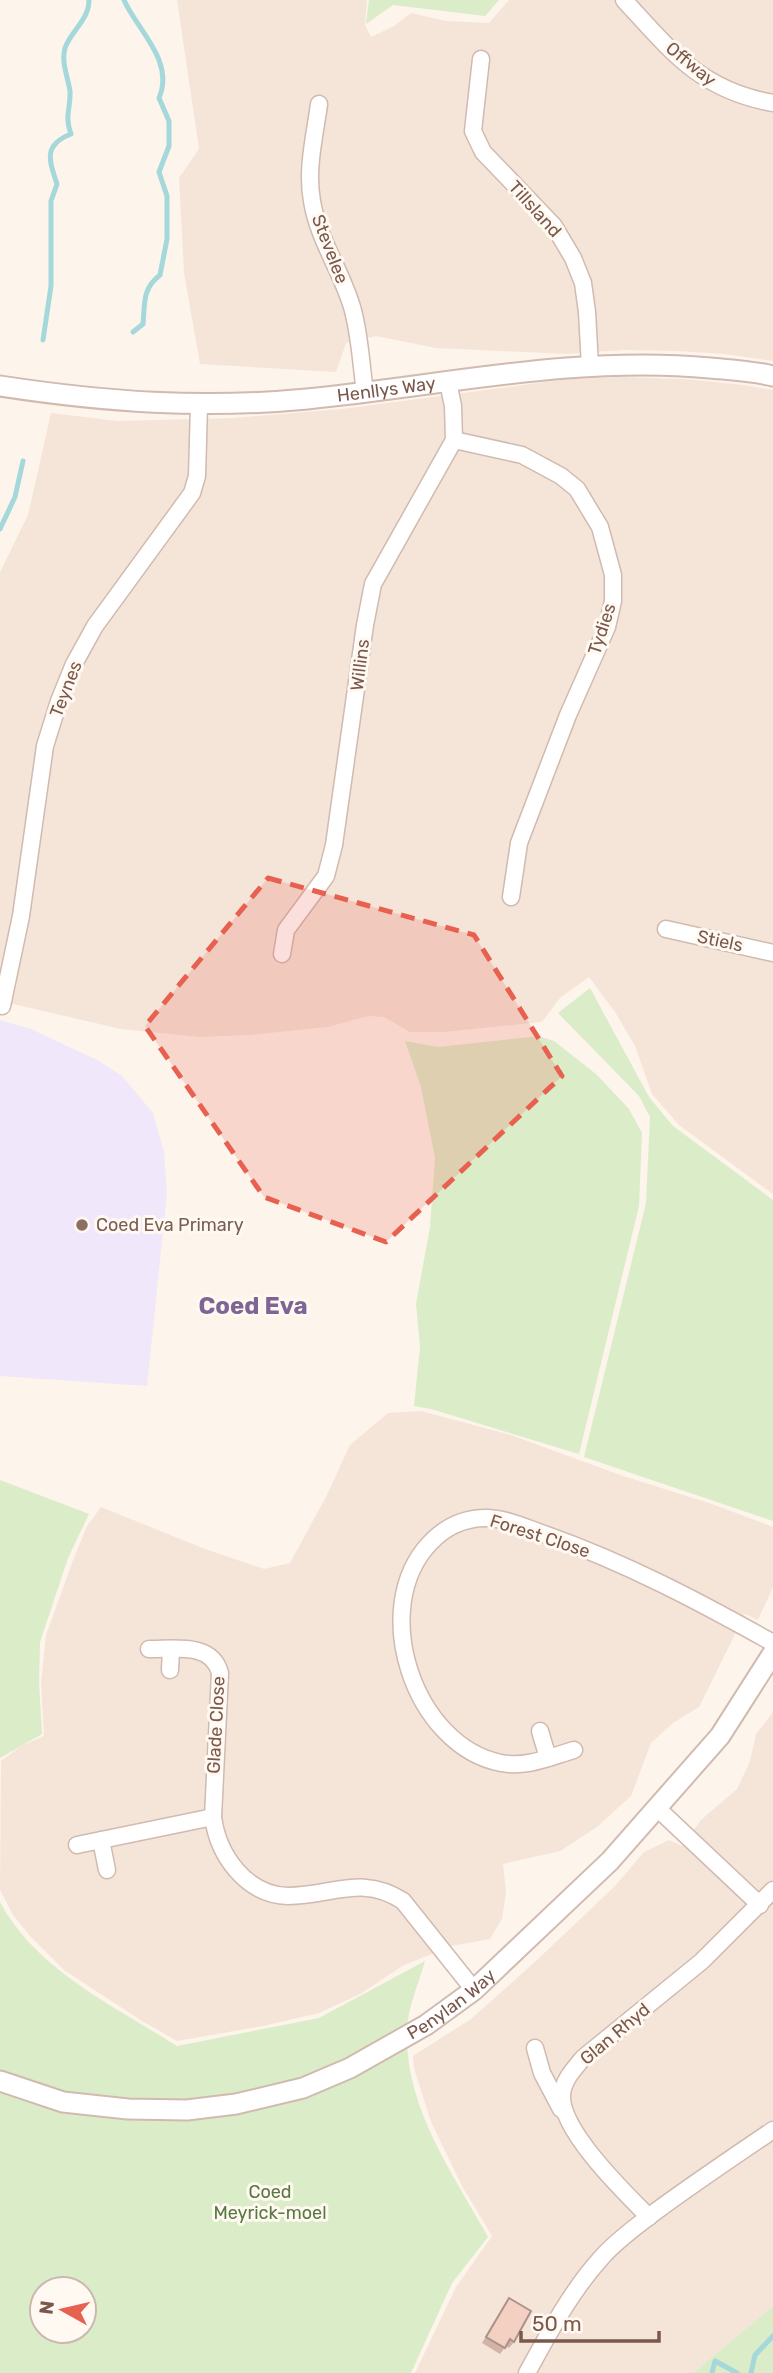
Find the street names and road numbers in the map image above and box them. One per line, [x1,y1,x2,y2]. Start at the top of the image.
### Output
street label: Offway [661,37,721,91]
street label: Tillsland [504,176,566,242]
street label: Stevelee [307,211,353,287]
street label: Henllys Way [336,372,437,407]
street label: Tydies [583,600,621,658]
street label: Willins [346,638,374,692]
street label: Teynes [45,658,87,720]
street label: Stiels [695,925,745,957]
street label: Forest Close [487,1509,593,1563]
street label: Glade Close [202,1676,230,1774]
street label: Penylan Way [403,1964,500,2044]
street label: Glan Rhyd [575,1998,655,2070]

